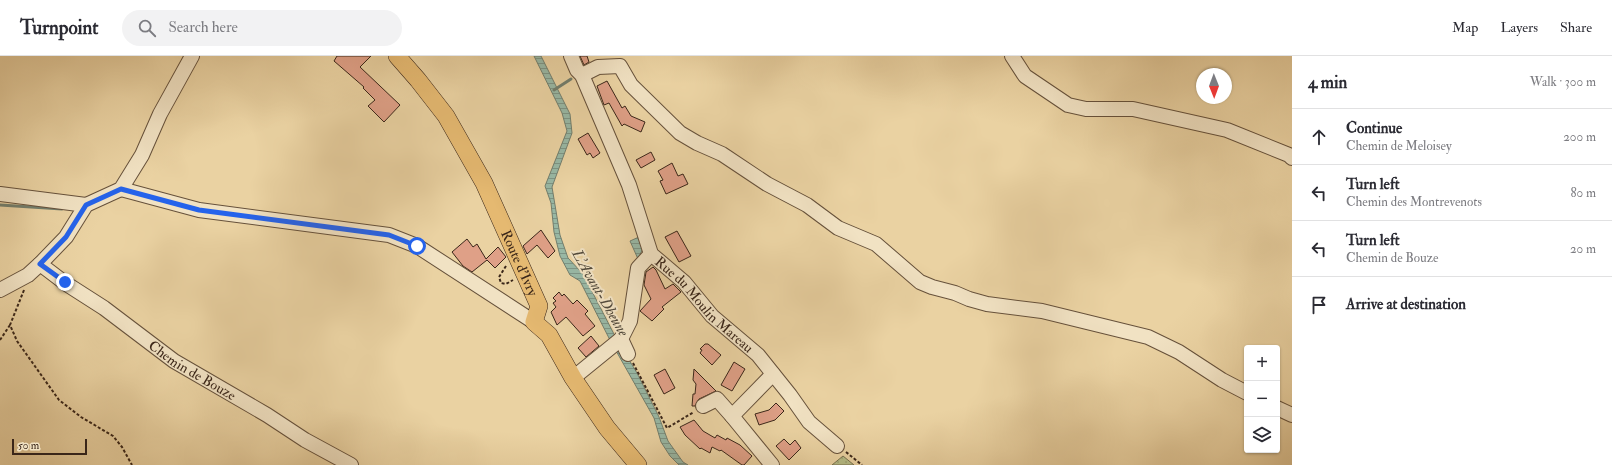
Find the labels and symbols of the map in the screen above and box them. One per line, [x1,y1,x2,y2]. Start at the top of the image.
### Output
north arrow [1196,68,1232,104]
street label: Route d'Ivry [498,227,542,300]
route start [408,237,426,255]
water label: L'Avant-Dheune [567,245,633,341]
street label: Rue du Moulin Mareau [652,253,757,356]
route end [56,273,74,291]
street label: Chemin de Bouze [145,336,239,404]
scale bar [12,437,87,456]

